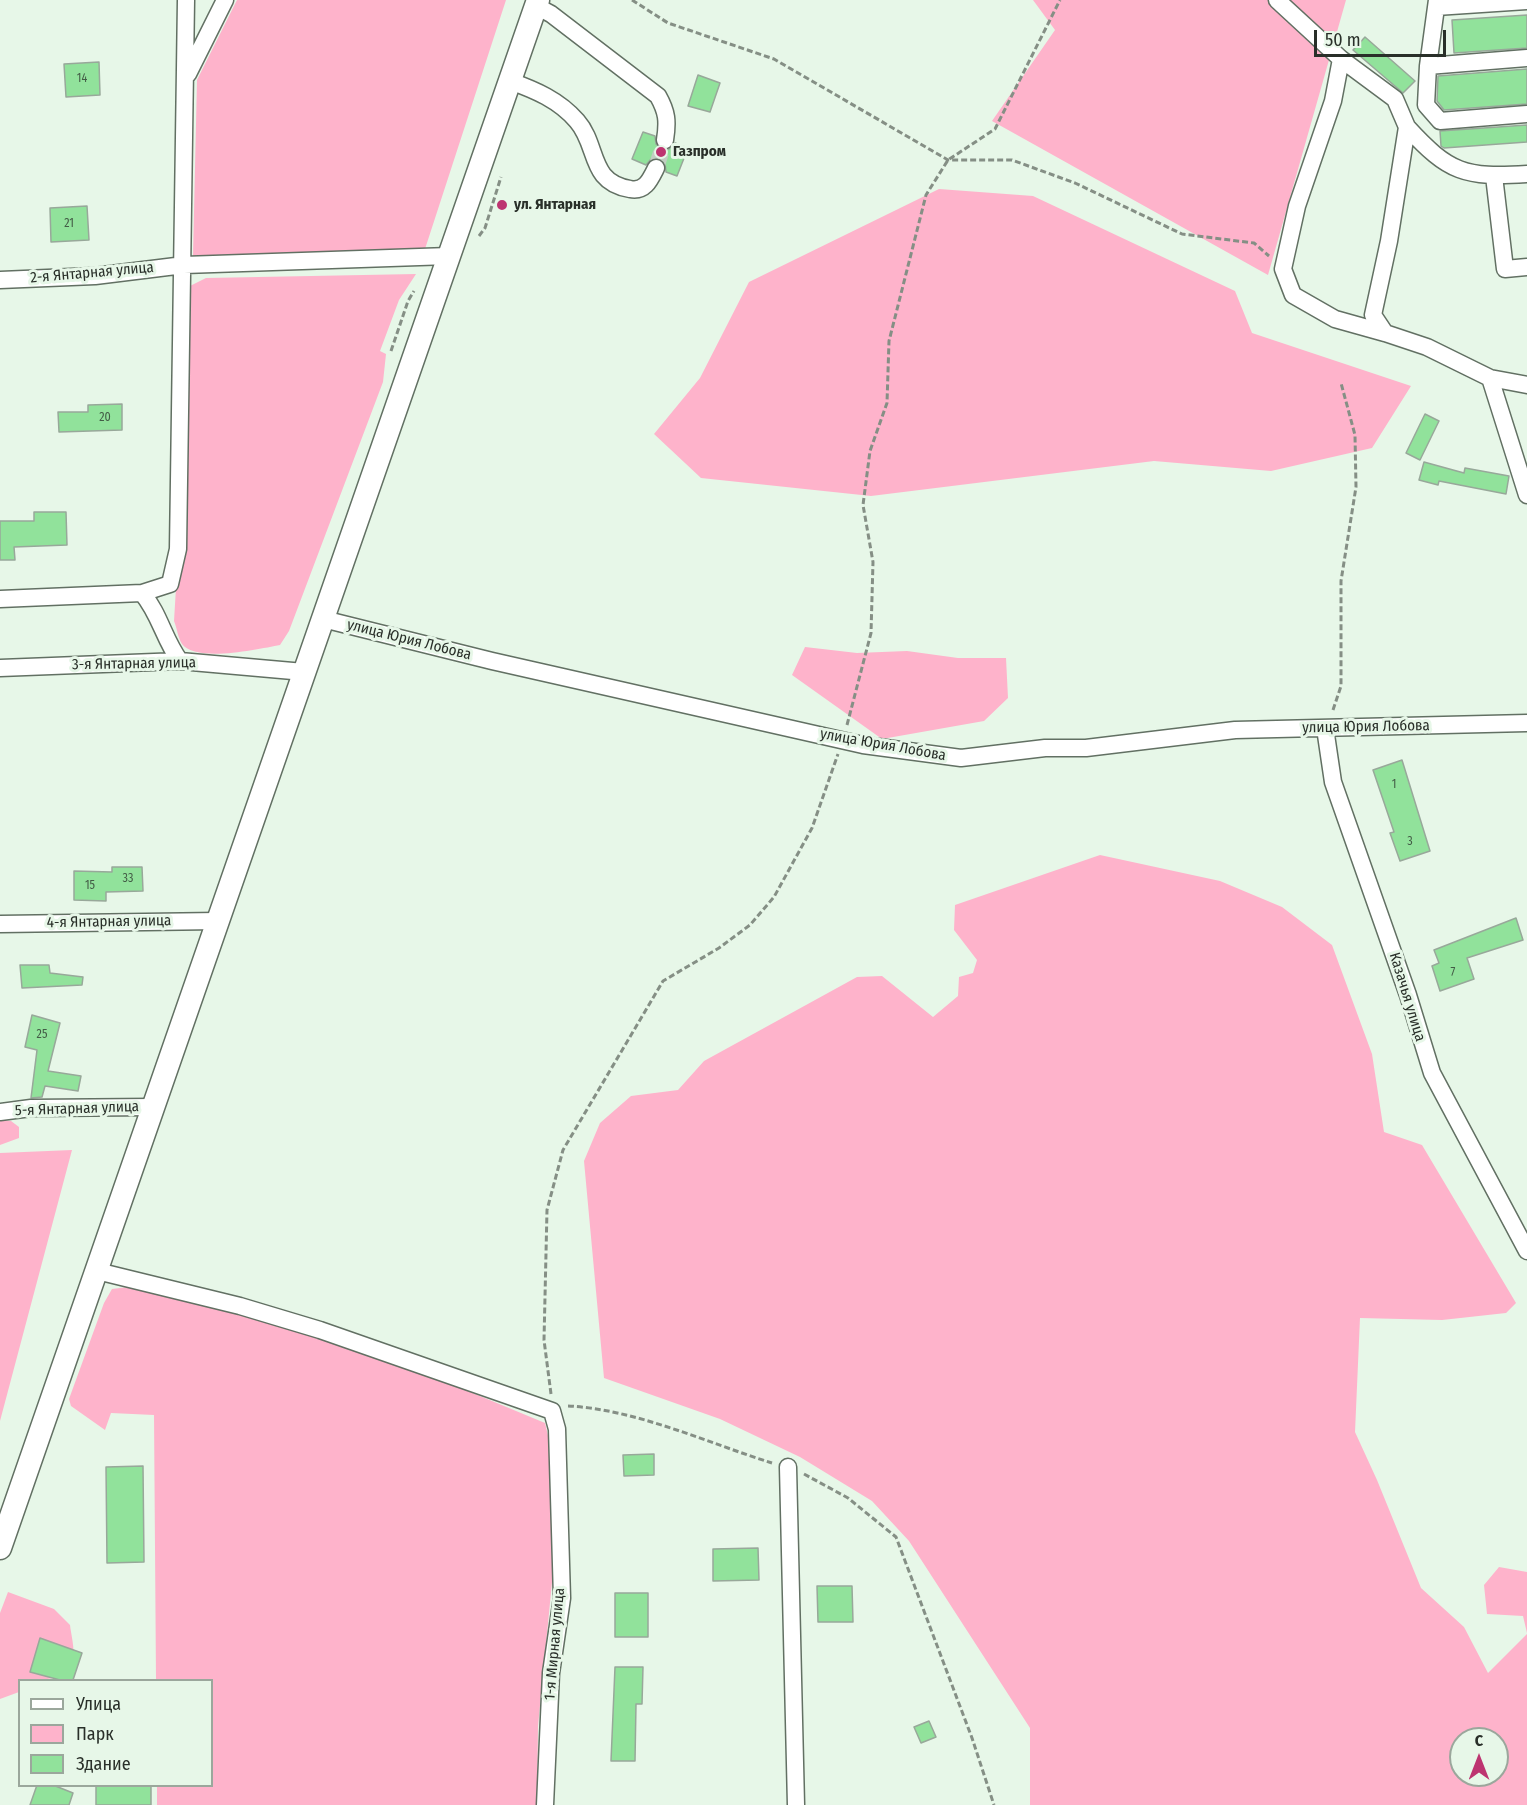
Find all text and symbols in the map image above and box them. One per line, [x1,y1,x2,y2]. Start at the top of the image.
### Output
scale bar [1317,18,1449,56]
text: 50 m [1325,29,1361,51]
house number: 14 [77,72,87,86]
place label: Газпром [673,143,726,161]
marker: Газпром [654,145,668,159]
place label: ул. Янтарная [514,196,596,214]
marker: ул. Янтарная [495,198,509,212]
house number: 21 [64,217,74,231]
street label: 2-я Янтарная улица [29,259,155,287]
house number: 20 [99,411,111,425]
street label: улица Юрия Лобова [345,616,473,664]
street label: 3-я Янтарная улица [72,654,196,674]
street label: улица Юрия Лобова [1302,717,1430,737]
street label: улица Юрия Лобова [819,725,947,765]
house number: 1 [1392,778,1396,792]
house number: 3 [1407,835,1413,849]
house number: 33 [123,872,133,886]
house number: 15 [85,879,95,893]
street label: 4-я Янтарная улица [47,912,171,932]
street label: Казачья улица [1385,950,1429,1044]
house number: 7 [1451,966,1455,980]
house number: 25 [37,1028,47,1042]
street label: 5-я Янтарная улица [15,1098,139,1120]
street label: 1-я Мирная улица [541,1587,569,1701]
legend [18,1679,213,1787]
text: Улица [76,1693,121,1715]
text: Парк [76,1723,114,1745]
north arrow [1449,1727,1509,1787]
text: С [1475,1731,1483,1750]
text: Здание [76,1753,131,1775]

